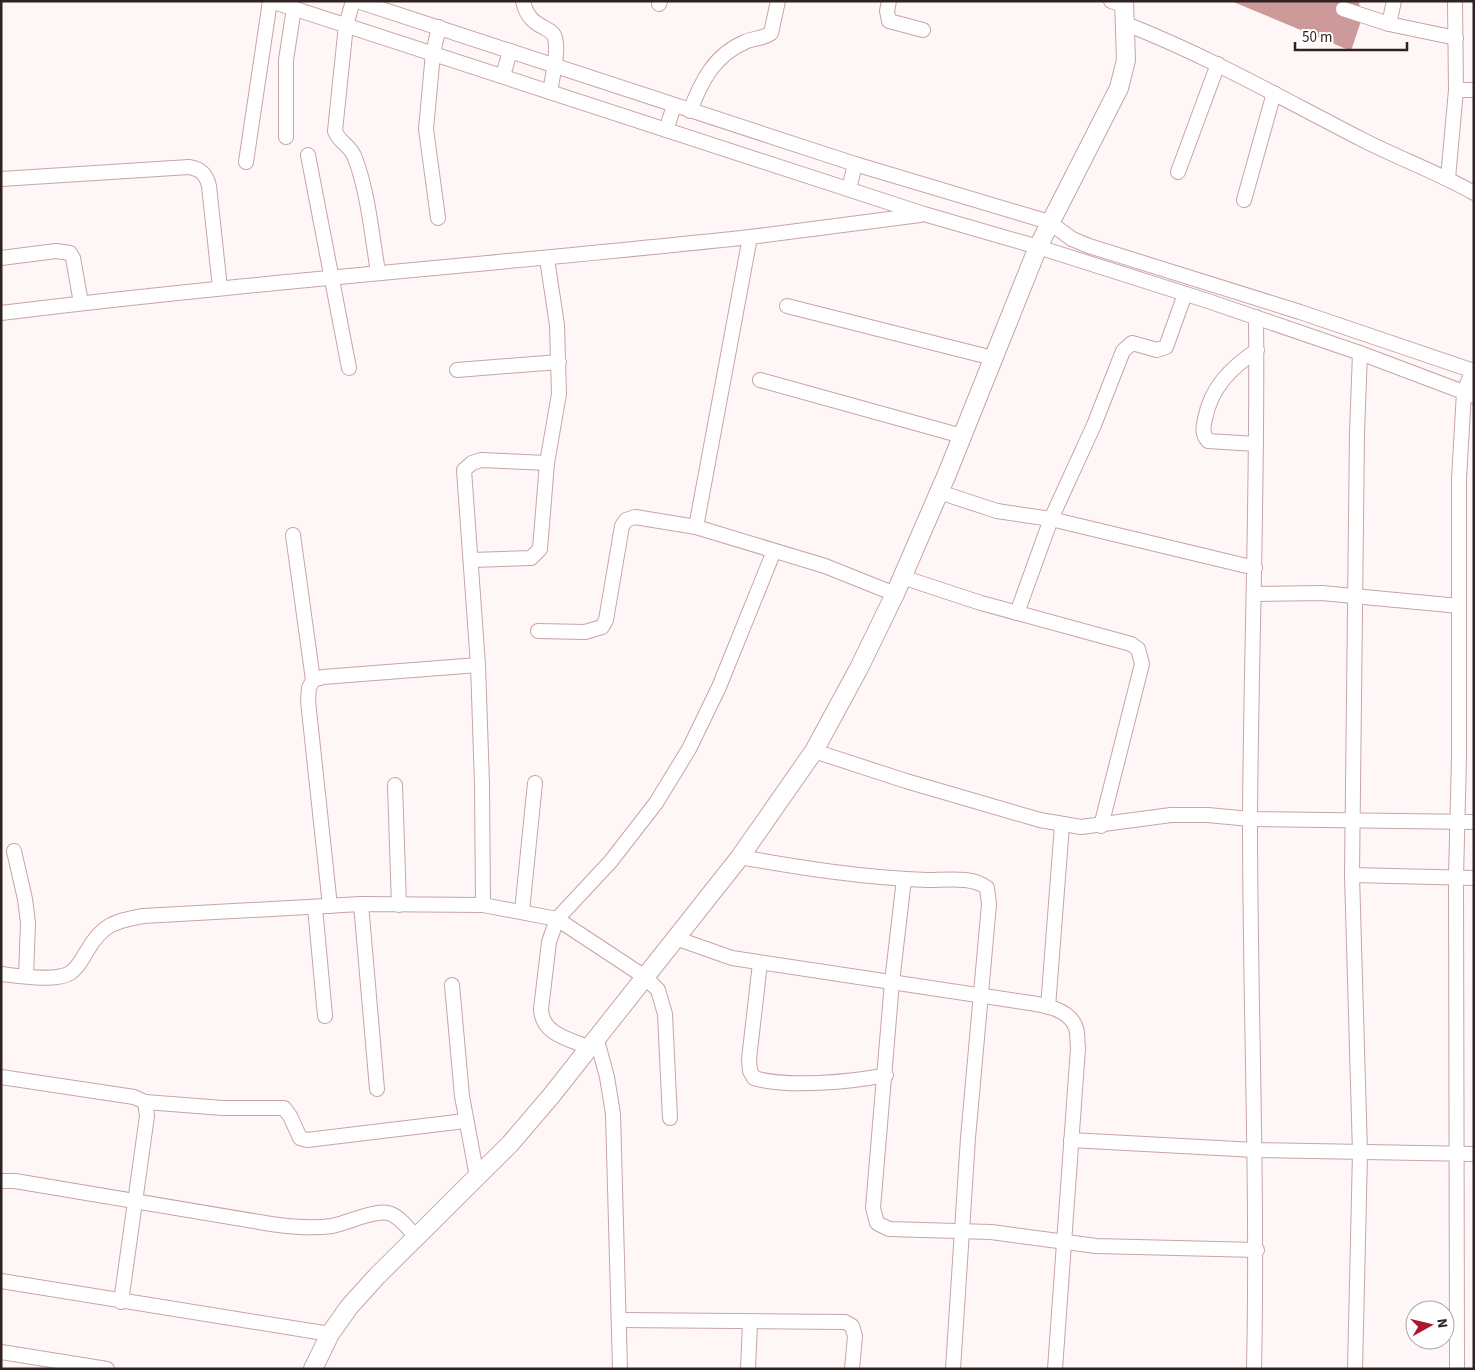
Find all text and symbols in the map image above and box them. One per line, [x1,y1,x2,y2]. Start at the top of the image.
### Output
scale bar [1295,20,1408,52]
text: 50 m [1302,27,1332,48]
north arrow [1405,1300,1455,1350]
text: N [1431,1317,1452,1329]

